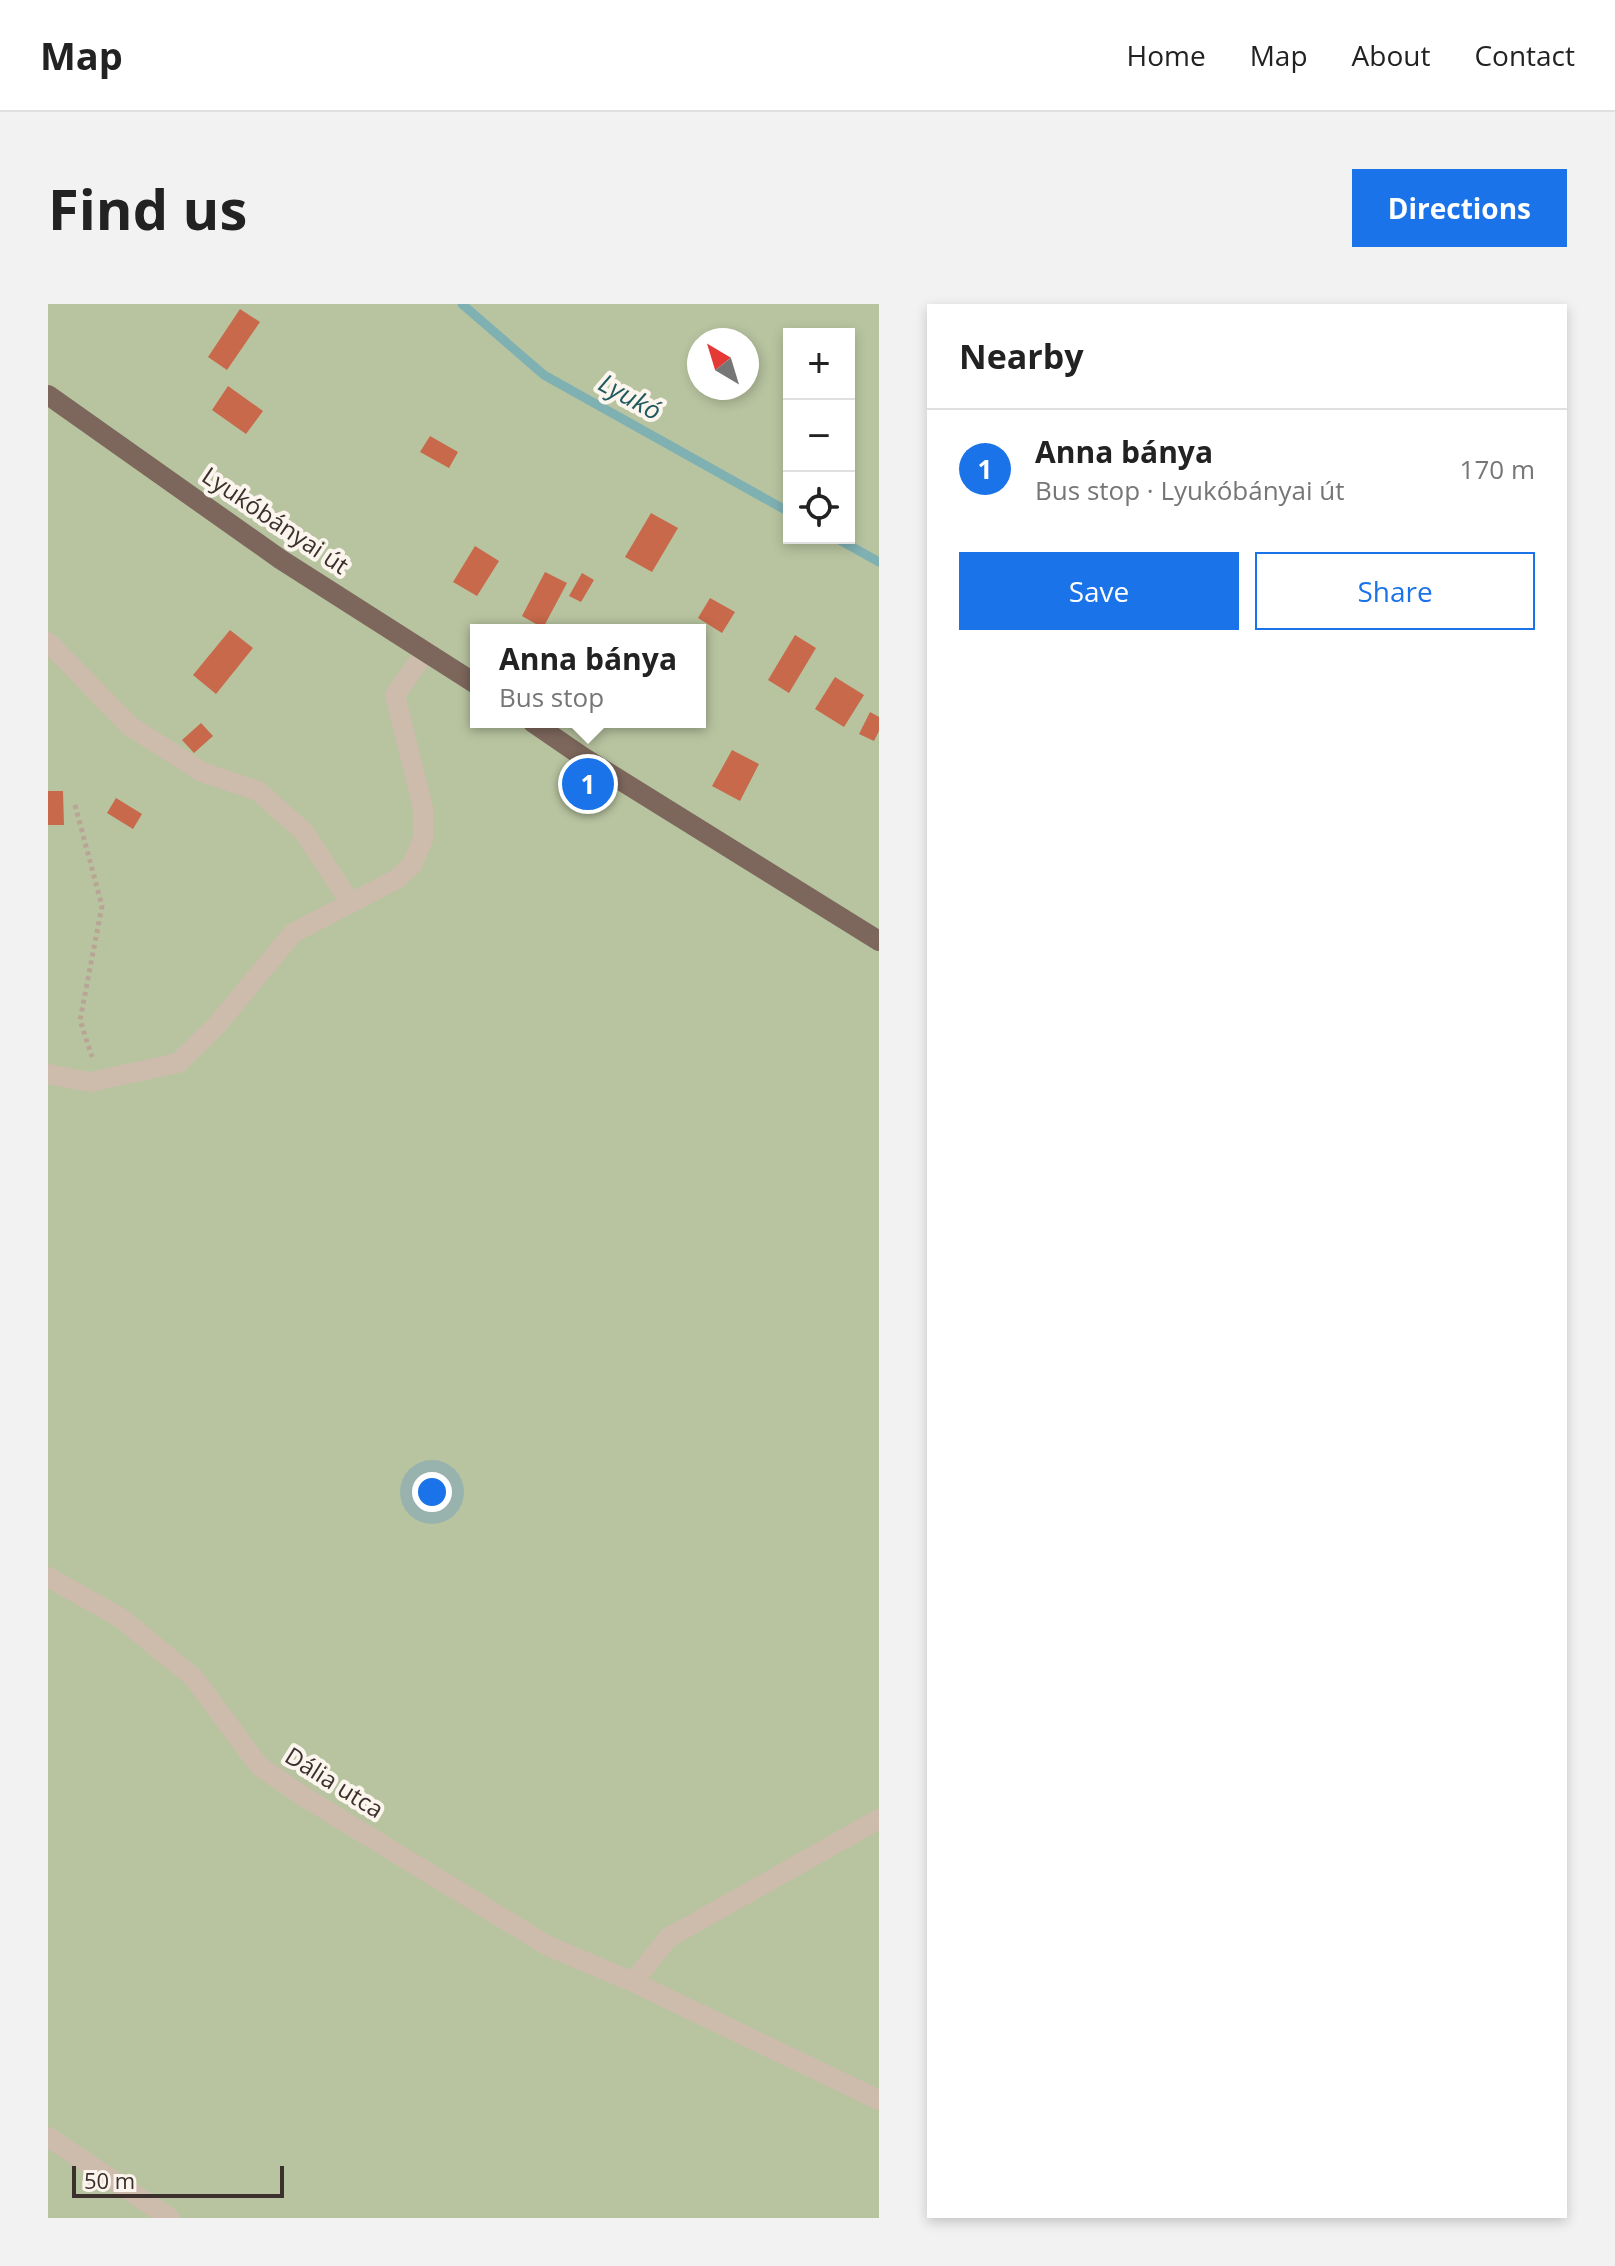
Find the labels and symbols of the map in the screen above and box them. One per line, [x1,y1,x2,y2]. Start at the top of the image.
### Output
north arrow [687,328,759,400]
water label: Lyukó [593,364,668,428]
street label: Lyukóbányai út [196,459,356,581]
pin: 1 [562,754,614,814]
your location [412,1472,452,1512]
street label: Dália utca [279,1738,390,1825]
scale bar [72,2162,284,2198]

